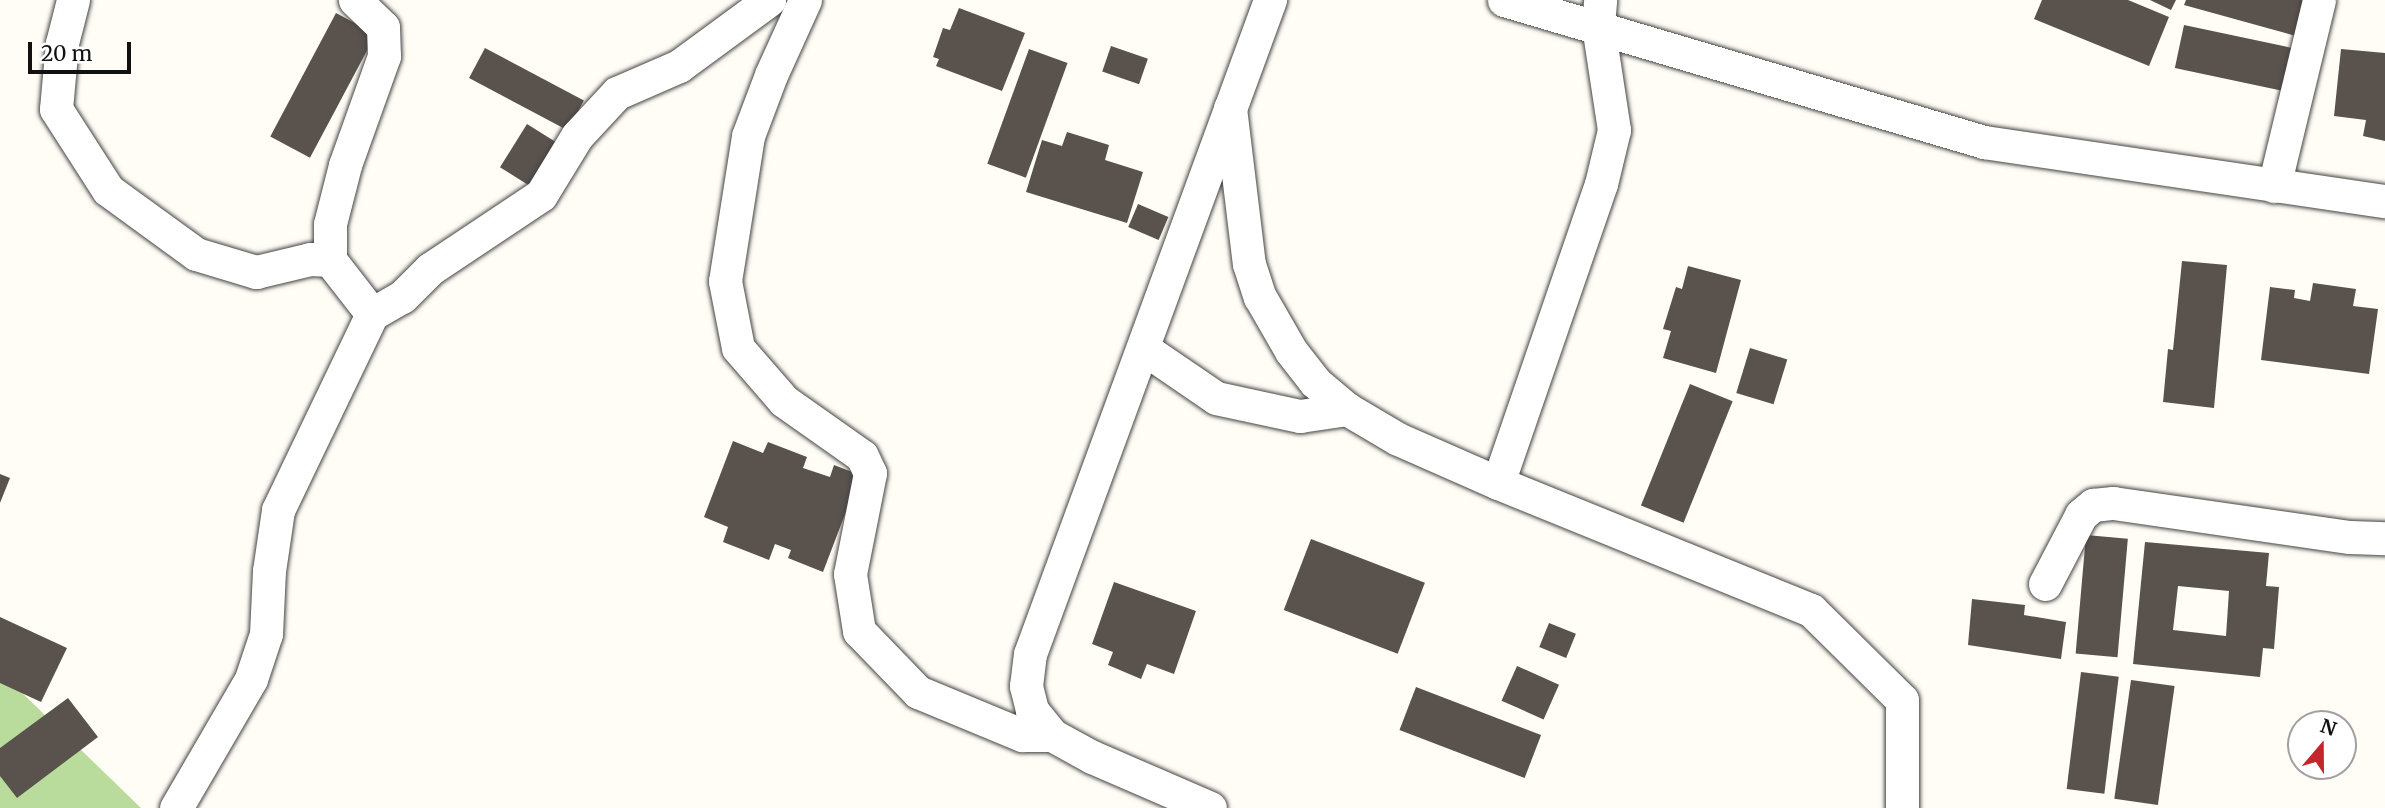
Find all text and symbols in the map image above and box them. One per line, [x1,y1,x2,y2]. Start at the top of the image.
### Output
scale bar [32,28,135,72]
text: 20 m [41,40,92,67]
north arrow [2287,710,2357,780]
text: N [2317,713,2340,741]

